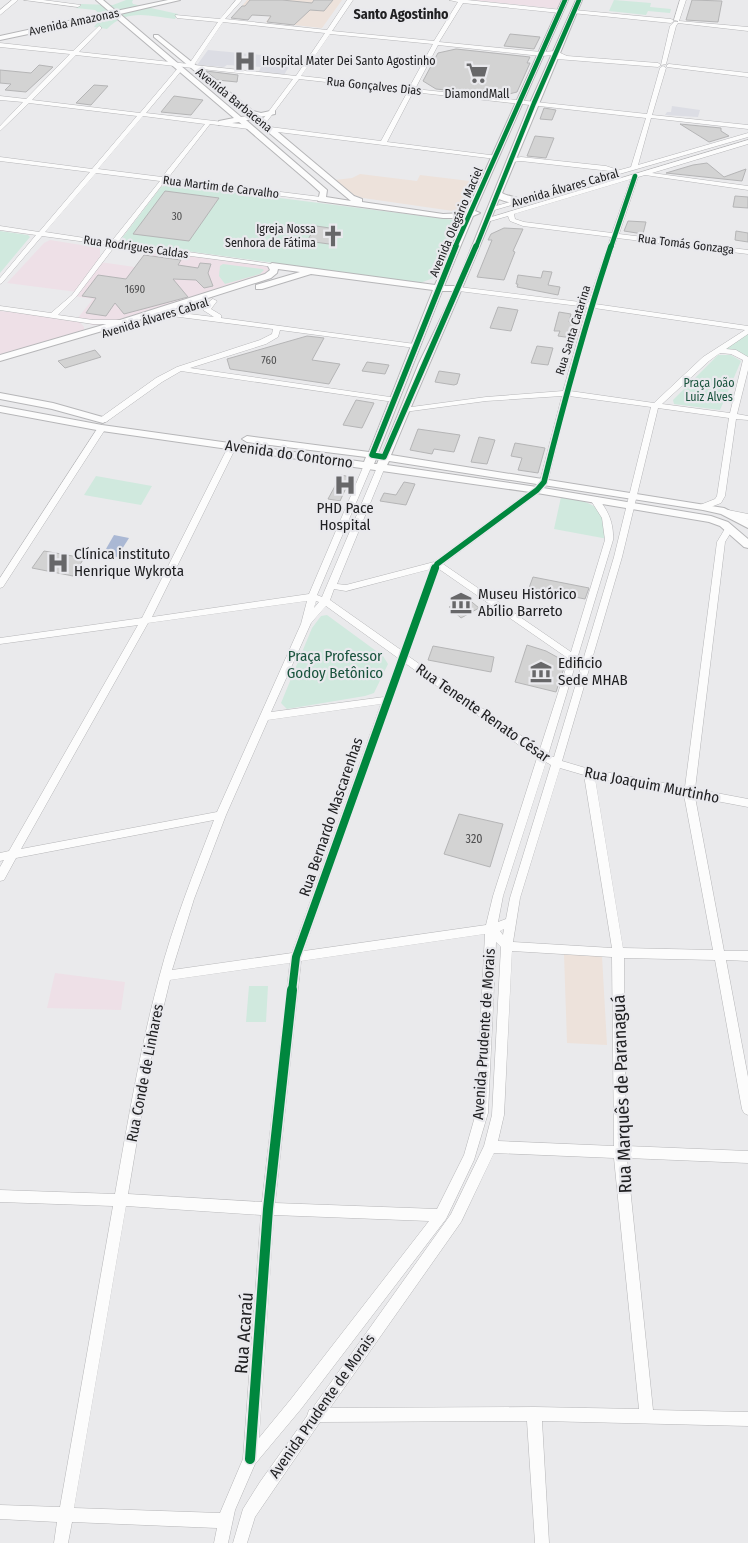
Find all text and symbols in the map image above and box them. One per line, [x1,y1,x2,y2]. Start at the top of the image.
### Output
street label: Avenida Amazonas [28,6,120,38]
district label: Santo Agostinho [353,6,449,23]
hospital icon: Hospital Mater Dei Santo Agostinho [232,48,258,74]
place label: Hospital Mater Dei Santo Agostinho [262,54,436,68]
supermarket icon: DiamondMall [464,60,490,86]
street label: Avenida Barbacena [193,65,275,135]
street label: Rua Gonçalves Dias [326,74,422,98]
place label: DiamondMall [445,87,509,101]
street label: Avenida Olegário Maciel [427,165,485,279]
street label: Avenida Álvares Cabral [509,165,620,210]
street label: Rua Martim de Carvalho [162,173,280,201]
house number: 30 [172,210,183,223]
place label: Igreja Nossa Senhora de Fátima [225,222,316,250]
church icon: Igreja Nossa Senhora de Fátima [320,223,346,249]
street label: Rua Tomás Gonzaga [637,231,735,257]
street label: Rua Rodrigues Caldas [83,233,189,261]
house number: 1690 [125,283,146,296]
street label: Rua Santa Catarina [553,283,593,377]
street label: Avenida Álvares Cabral [100,294,210,341]
house number: 760 [261,354,277,367]
park label: Praça João Luiz Alves [683,376,735,404]
street label: Avenida do Contorno [224,436,354,472]
hospital icon: PHD Pace Hospital [332,472,358,498]
place label: PHD Pace Hospital [316,499,374,534]
place label: Clínica instituto Henrique Wykrota [74,545,184,580]
hospital icon: Clínica instituto Henrique Wykrota [45,550,71,576]
place label: Museu Histórico Abílio Barreto [478,585,577,620]
museum icon: Museu Histórico Abílio Barreto [448,590,474,616]
park label: Praça Professor Godoy Betônico [287,647,383,682]
place label: Edificio Sede MHAB [558,654,628,689]
museum icon: Edificio Sede MHAB [528,659,554,685]
street label: Rua Tenente Renato César [412,660,554,767]
street label: Rua Bernardo Mascarenhas [295,735,367,899]
street label: Rua Joaquim Murtinho [583,763,721,807]
house number: 320 [466,832,482,846]
street label: Avenida Prudente de Morais [469,948,499,1120]
street label: Rua Marquês de Paranaguá [608,994,636,1194]
street label: Rua Conde de Linhares [123,1002,167,1144]
street label: Rua Acaraú [230,1291,258,1375]
street label: Avenida Prudente de Morais [265,1330,379,1482]

